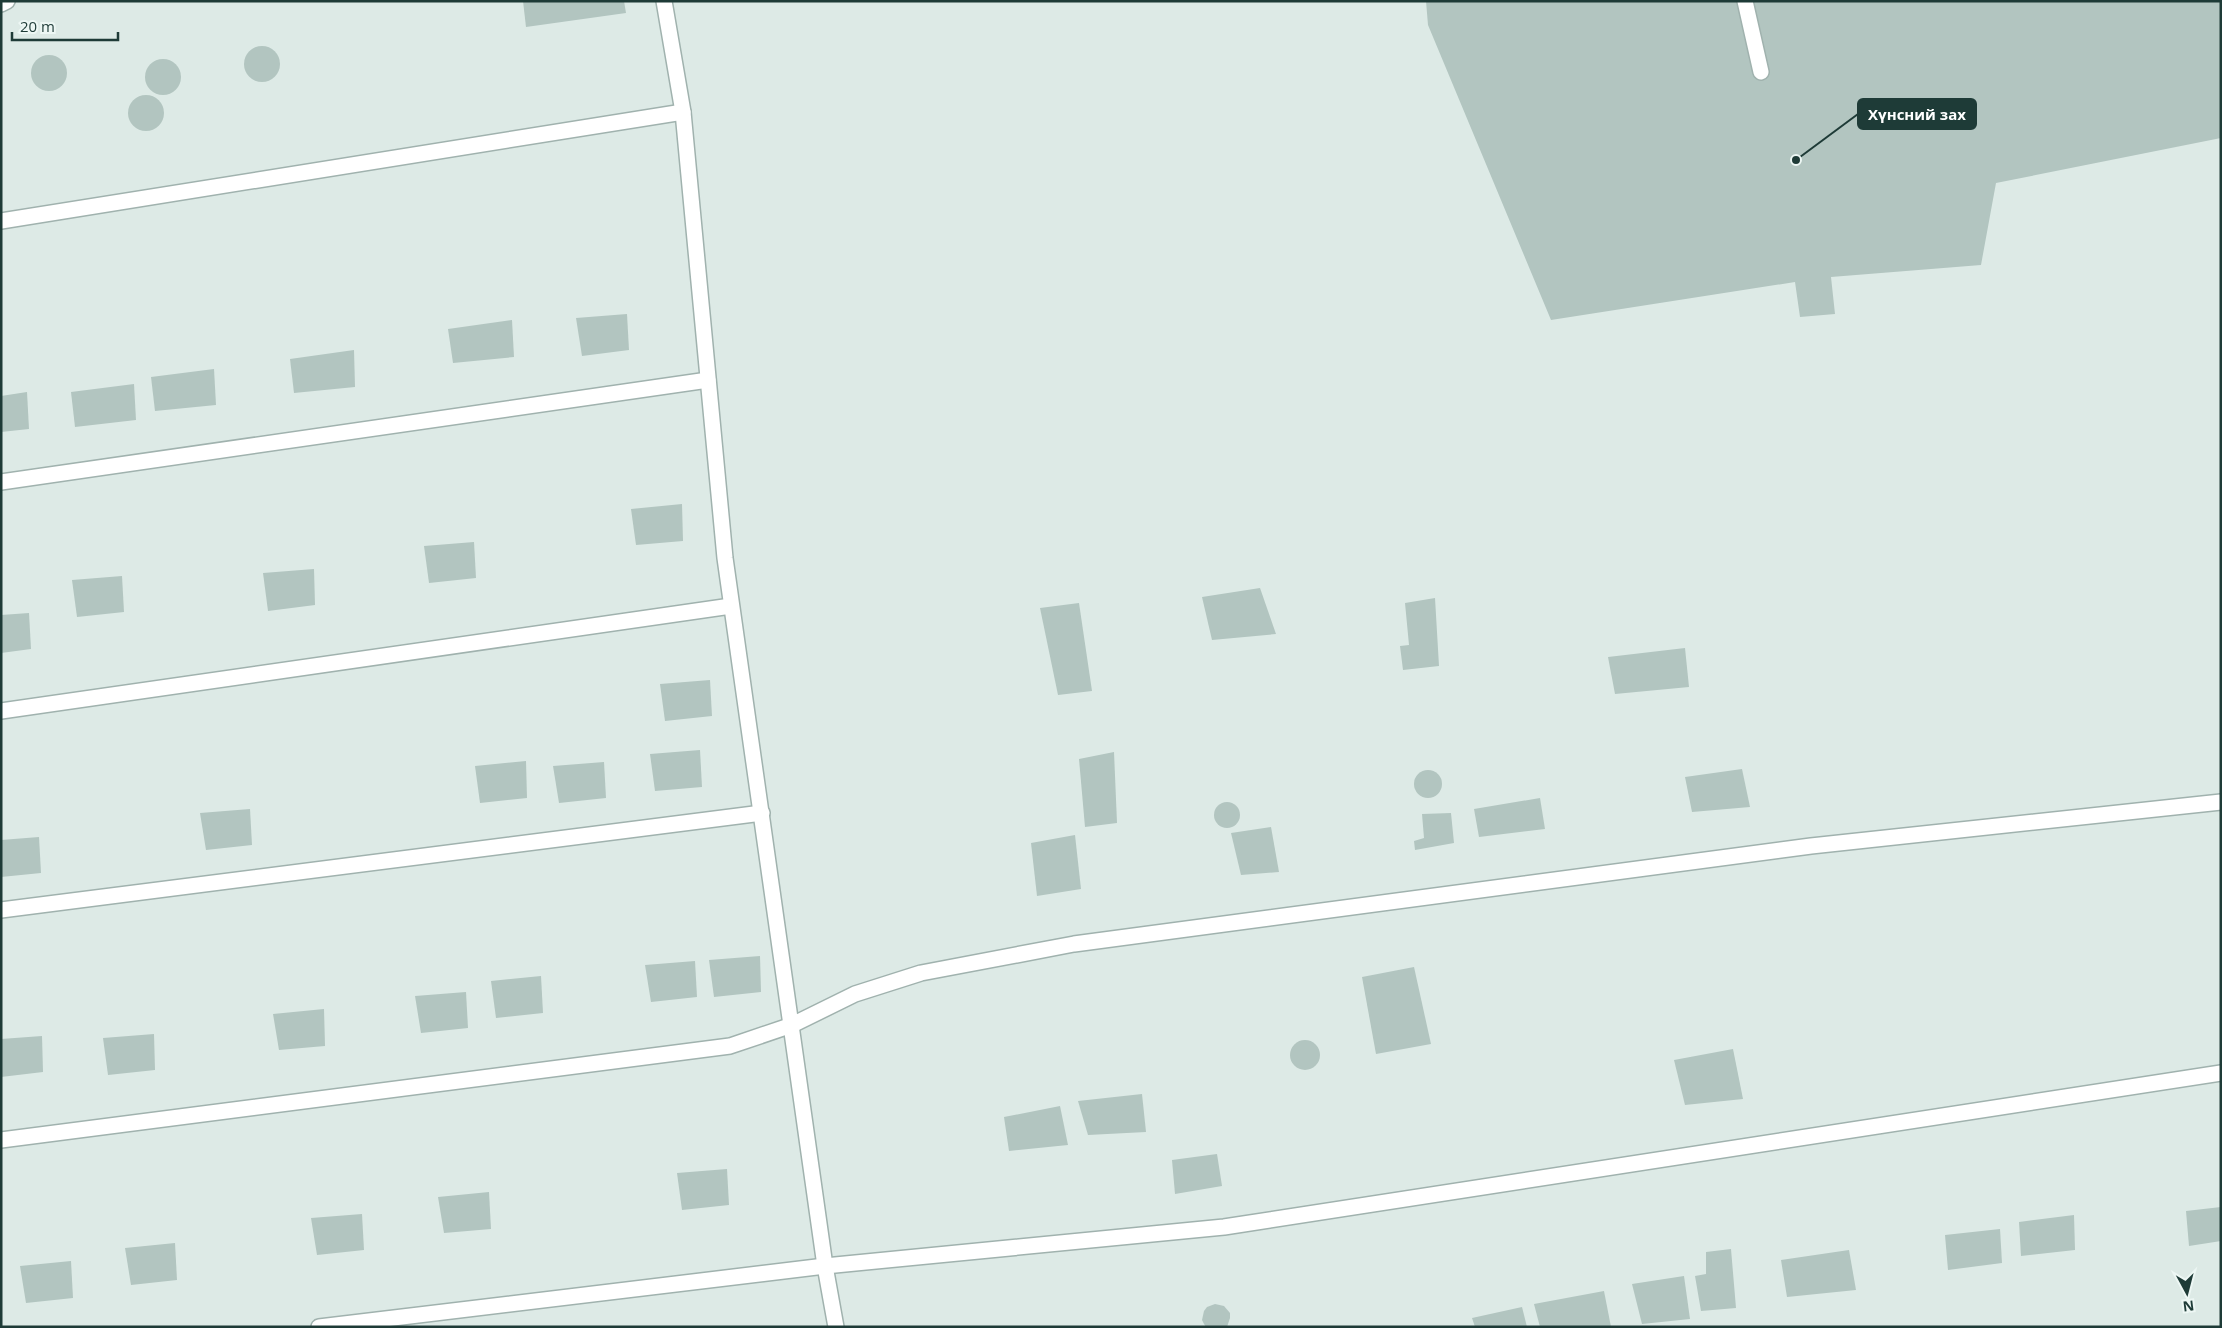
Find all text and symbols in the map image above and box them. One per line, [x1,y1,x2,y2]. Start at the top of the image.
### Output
scale bar [12,10,119,42]
text: 20 m [20,16,55,36]
callout: Хүнсний зах [1858,99,1976,129]
text: Хүнсний зах [1868,104,1966,124]
north arrow [2162,1268,2212,1318]
text: N [2182,1296,2195,1317]

